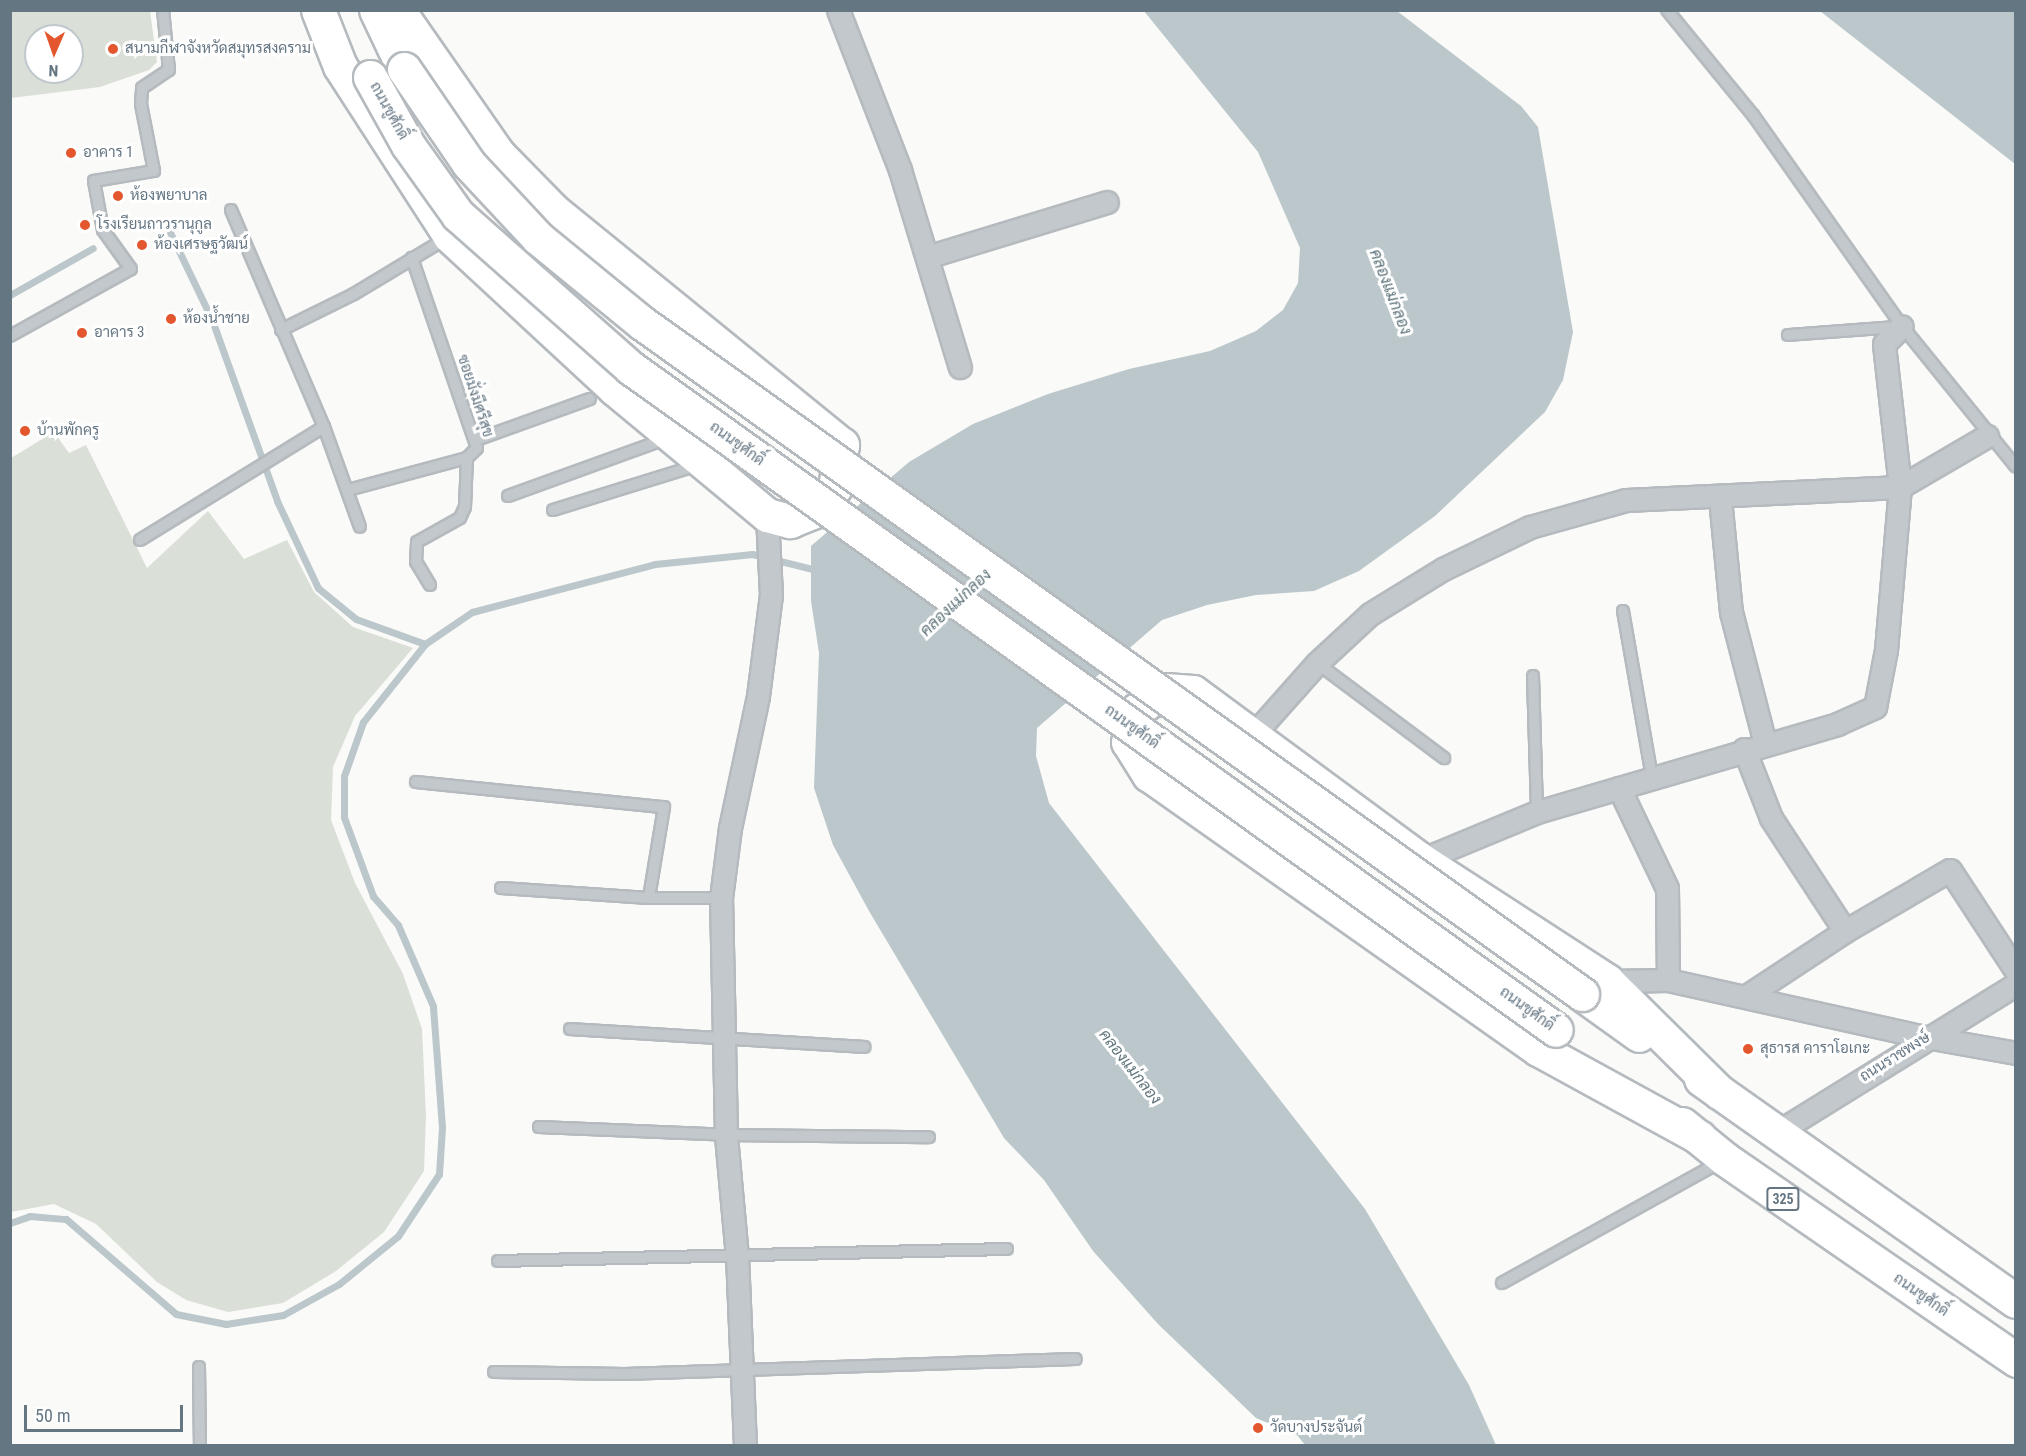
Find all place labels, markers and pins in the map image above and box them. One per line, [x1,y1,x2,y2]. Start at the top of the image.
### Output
place label: สนามกีฬาจังหวัดสมุทรสงคราม [125,40,311,58]
marker: สนามกีฬาจังหวัดสมุทรสงคราม [106,42,120,56]
place label: อาคาร 1 [83,144,134,162]
marker: อาคาร 1 [64,146,78,160]
place label: ห้องพยาบาล [130,187,207,205]
marker: ห้องพยาบาล [111,189,125,203]
place label: โรงเรียนถาวรานุกูล [97,216,212,234]
marker: โรงเรียนถาวรานุกูล [78,218,92,232]
place label: ห้องเศรษฐวัฒน์ [154,236,248,254]
marker: ห้องเศรษฐวัฒน์ [135,238,149,252]
place label: ห้องน้ำชาย [183,310,250,328]
marker: ห้องน้ำชาย [164,312,178,326]
place label: อาคาร 3 [94,324,145,342]
marker: อาคาร 3 [75,326,89,340]
place label: บ้านพักครู [37,422,99,440]
marker: บ้านพักครู [18,424,32,438]
place label: สุธารส คาราโอเกะ [1760,1040,1870,1058]
marker: สุธารส คาราโอเกะ [1741,1042,1755,1056]
place label: วัดบางประจันต์ [1270,1419,1362,1437]
marker: วัดบางประจันต์ [1251,1421,1265,1435]

